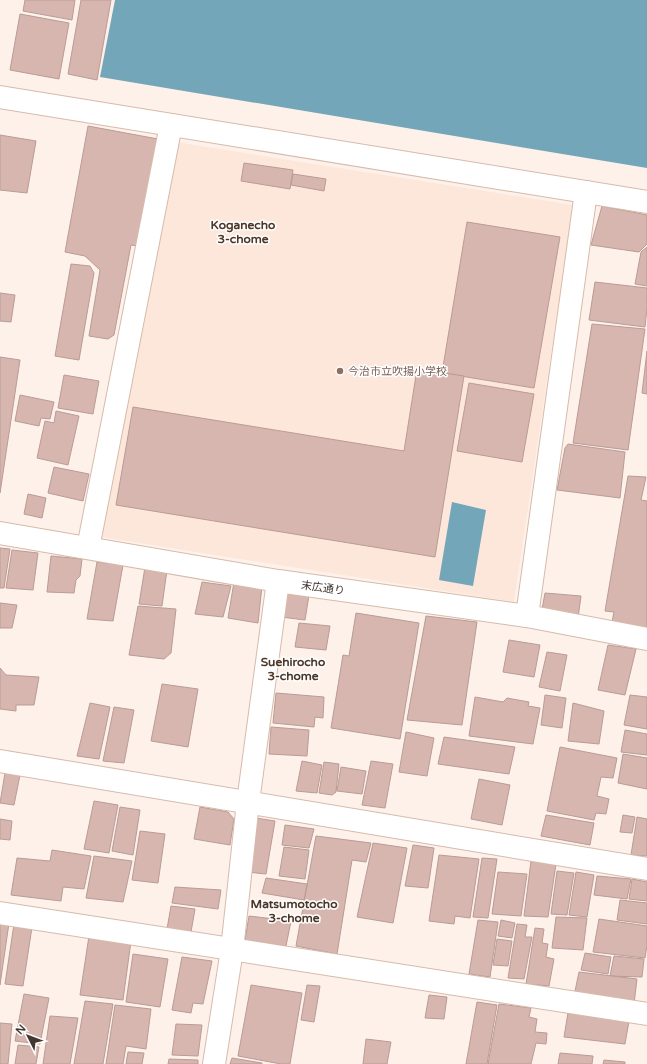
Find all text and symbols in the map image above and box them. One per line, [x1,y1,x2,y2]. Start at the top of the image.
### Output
district label: Koganecho 3-chome [211,218,275,246]
place label: 今治市立吹揚小学校 [348,365,447,378]
marker: 今治市立吹揚小学校 [335,366,345,376]
street label: 末広通り [300,579,346,597]
district label: Suehirocho 3-chome [261,655,325,683]
district label: Matsumotocho 3-chome [251,897,337,925]
north arrow [8,1016,48,1056]
text: N [13,1022,29,1037]

